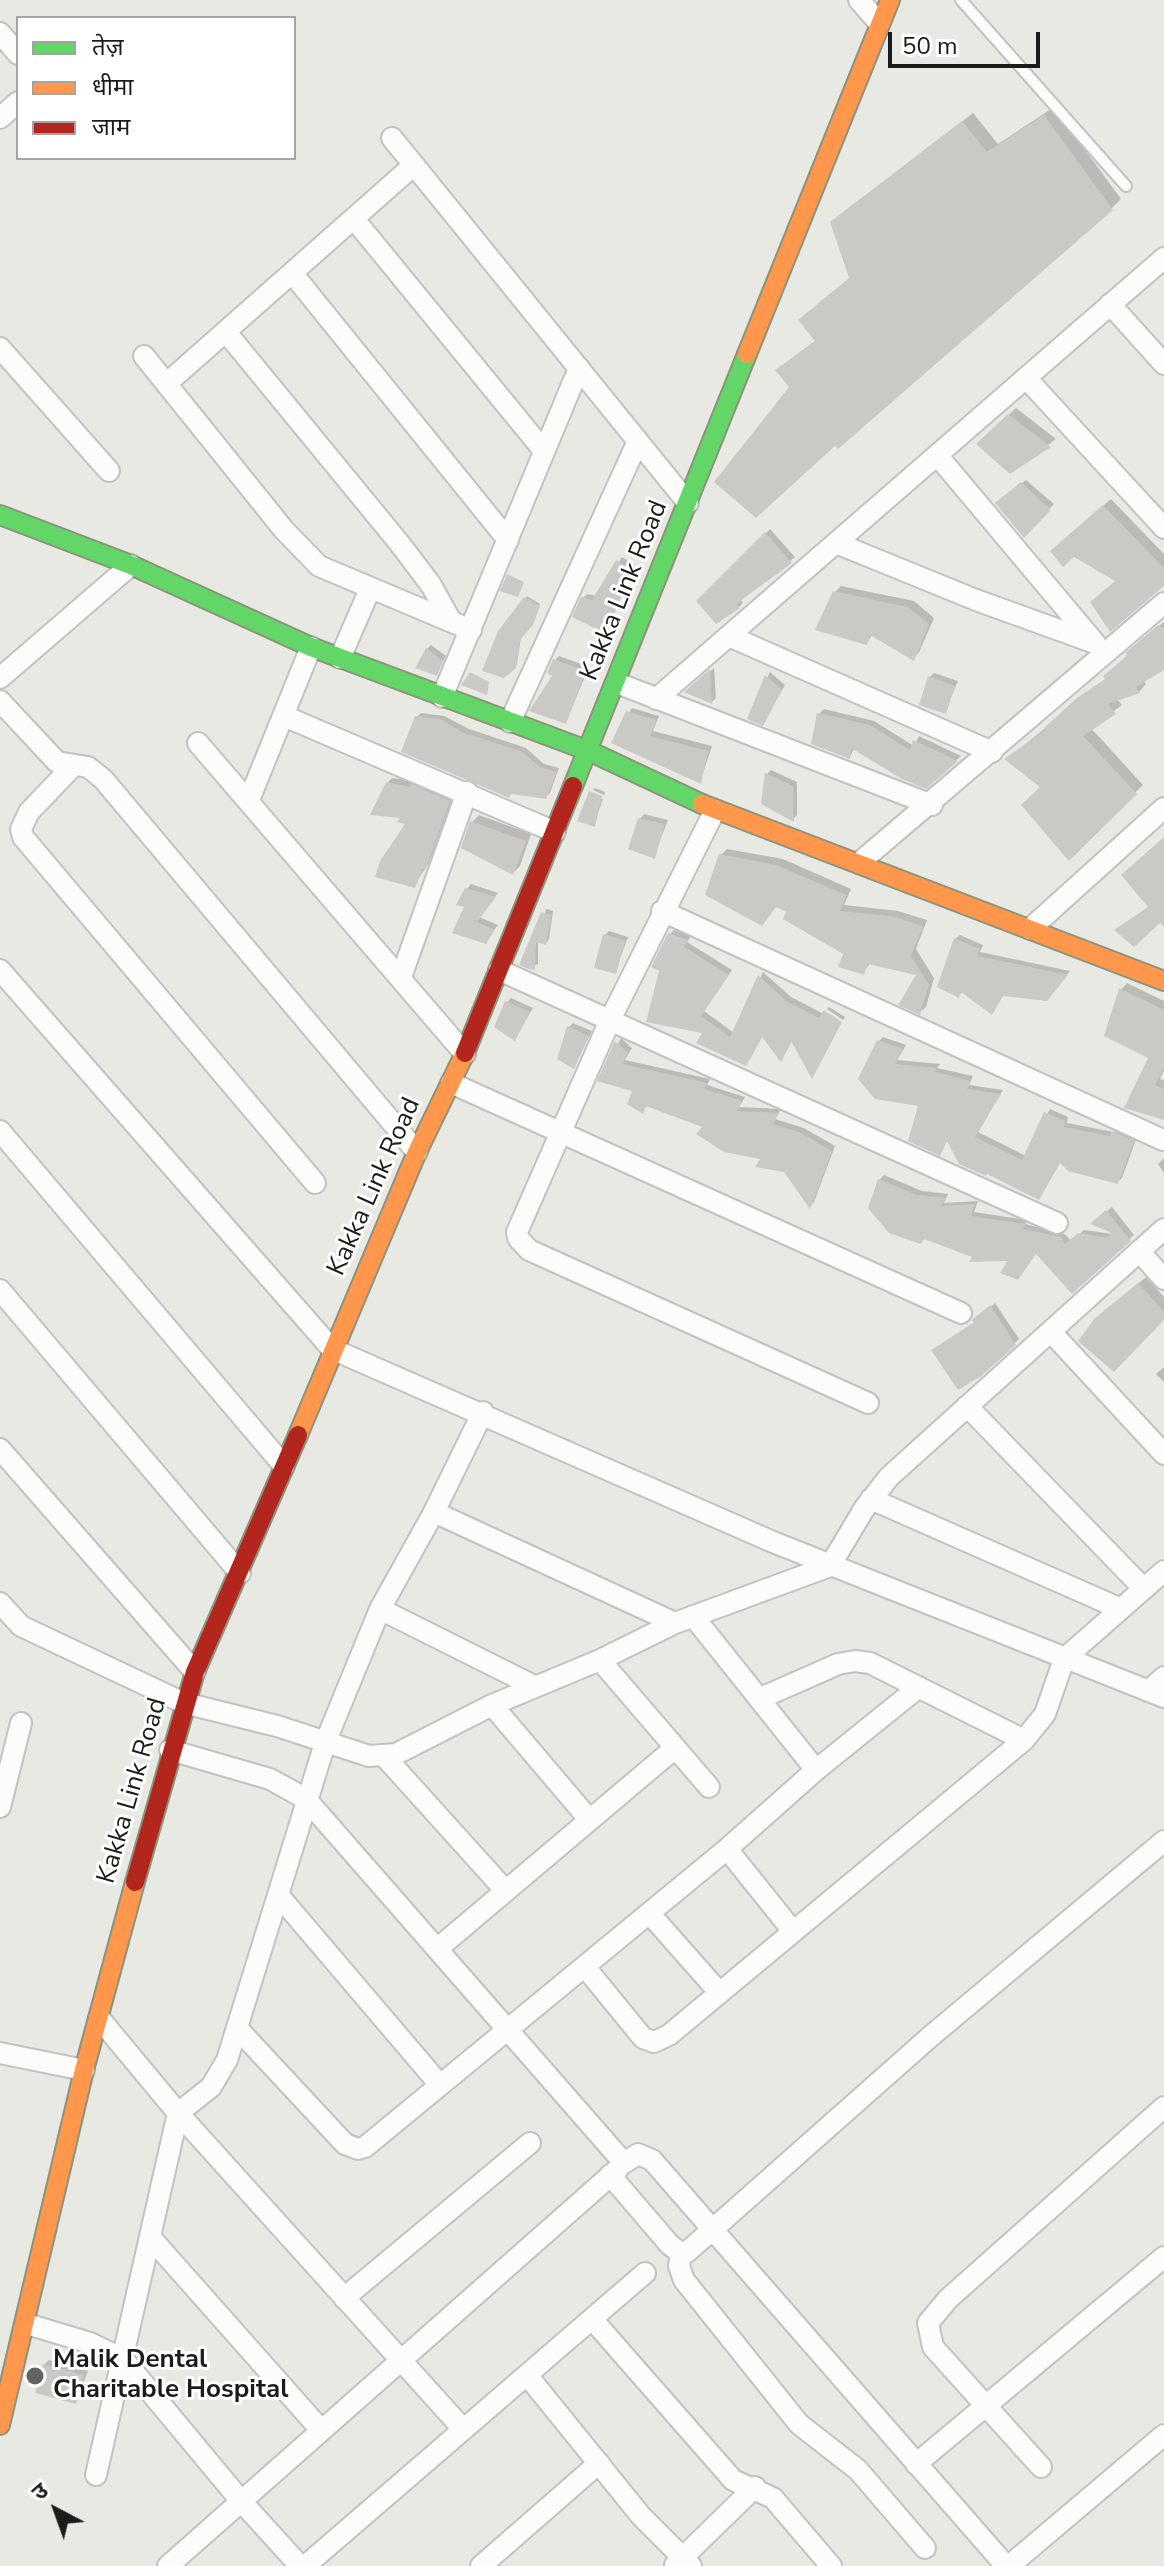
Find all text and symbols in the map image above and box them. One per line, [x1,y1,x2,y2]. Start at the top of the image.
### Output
legend [16,16,296,160]
scale bar [892,16,1044,66]
text: 50 m [902,30,958,62]
text: तेज़ [92,31,124,63]
text: धीमा [92,71,134,103]
text: जाम [92,111,130,143]
street label: Kakka Link Road [575,496,675,686]
street label: Kakka Link Road [322,1093,428,1281]
street label: Kakka Link Road [92,1695,174,1887]
place label: Malik Dental Charitable Hospital [53,2345,288,2406]
marker: Malik Dental Charitable Hospital [24,2365,46,2387]
north arrow [16,2470,96,2550]
text: उ [26,2476,55,2507]

